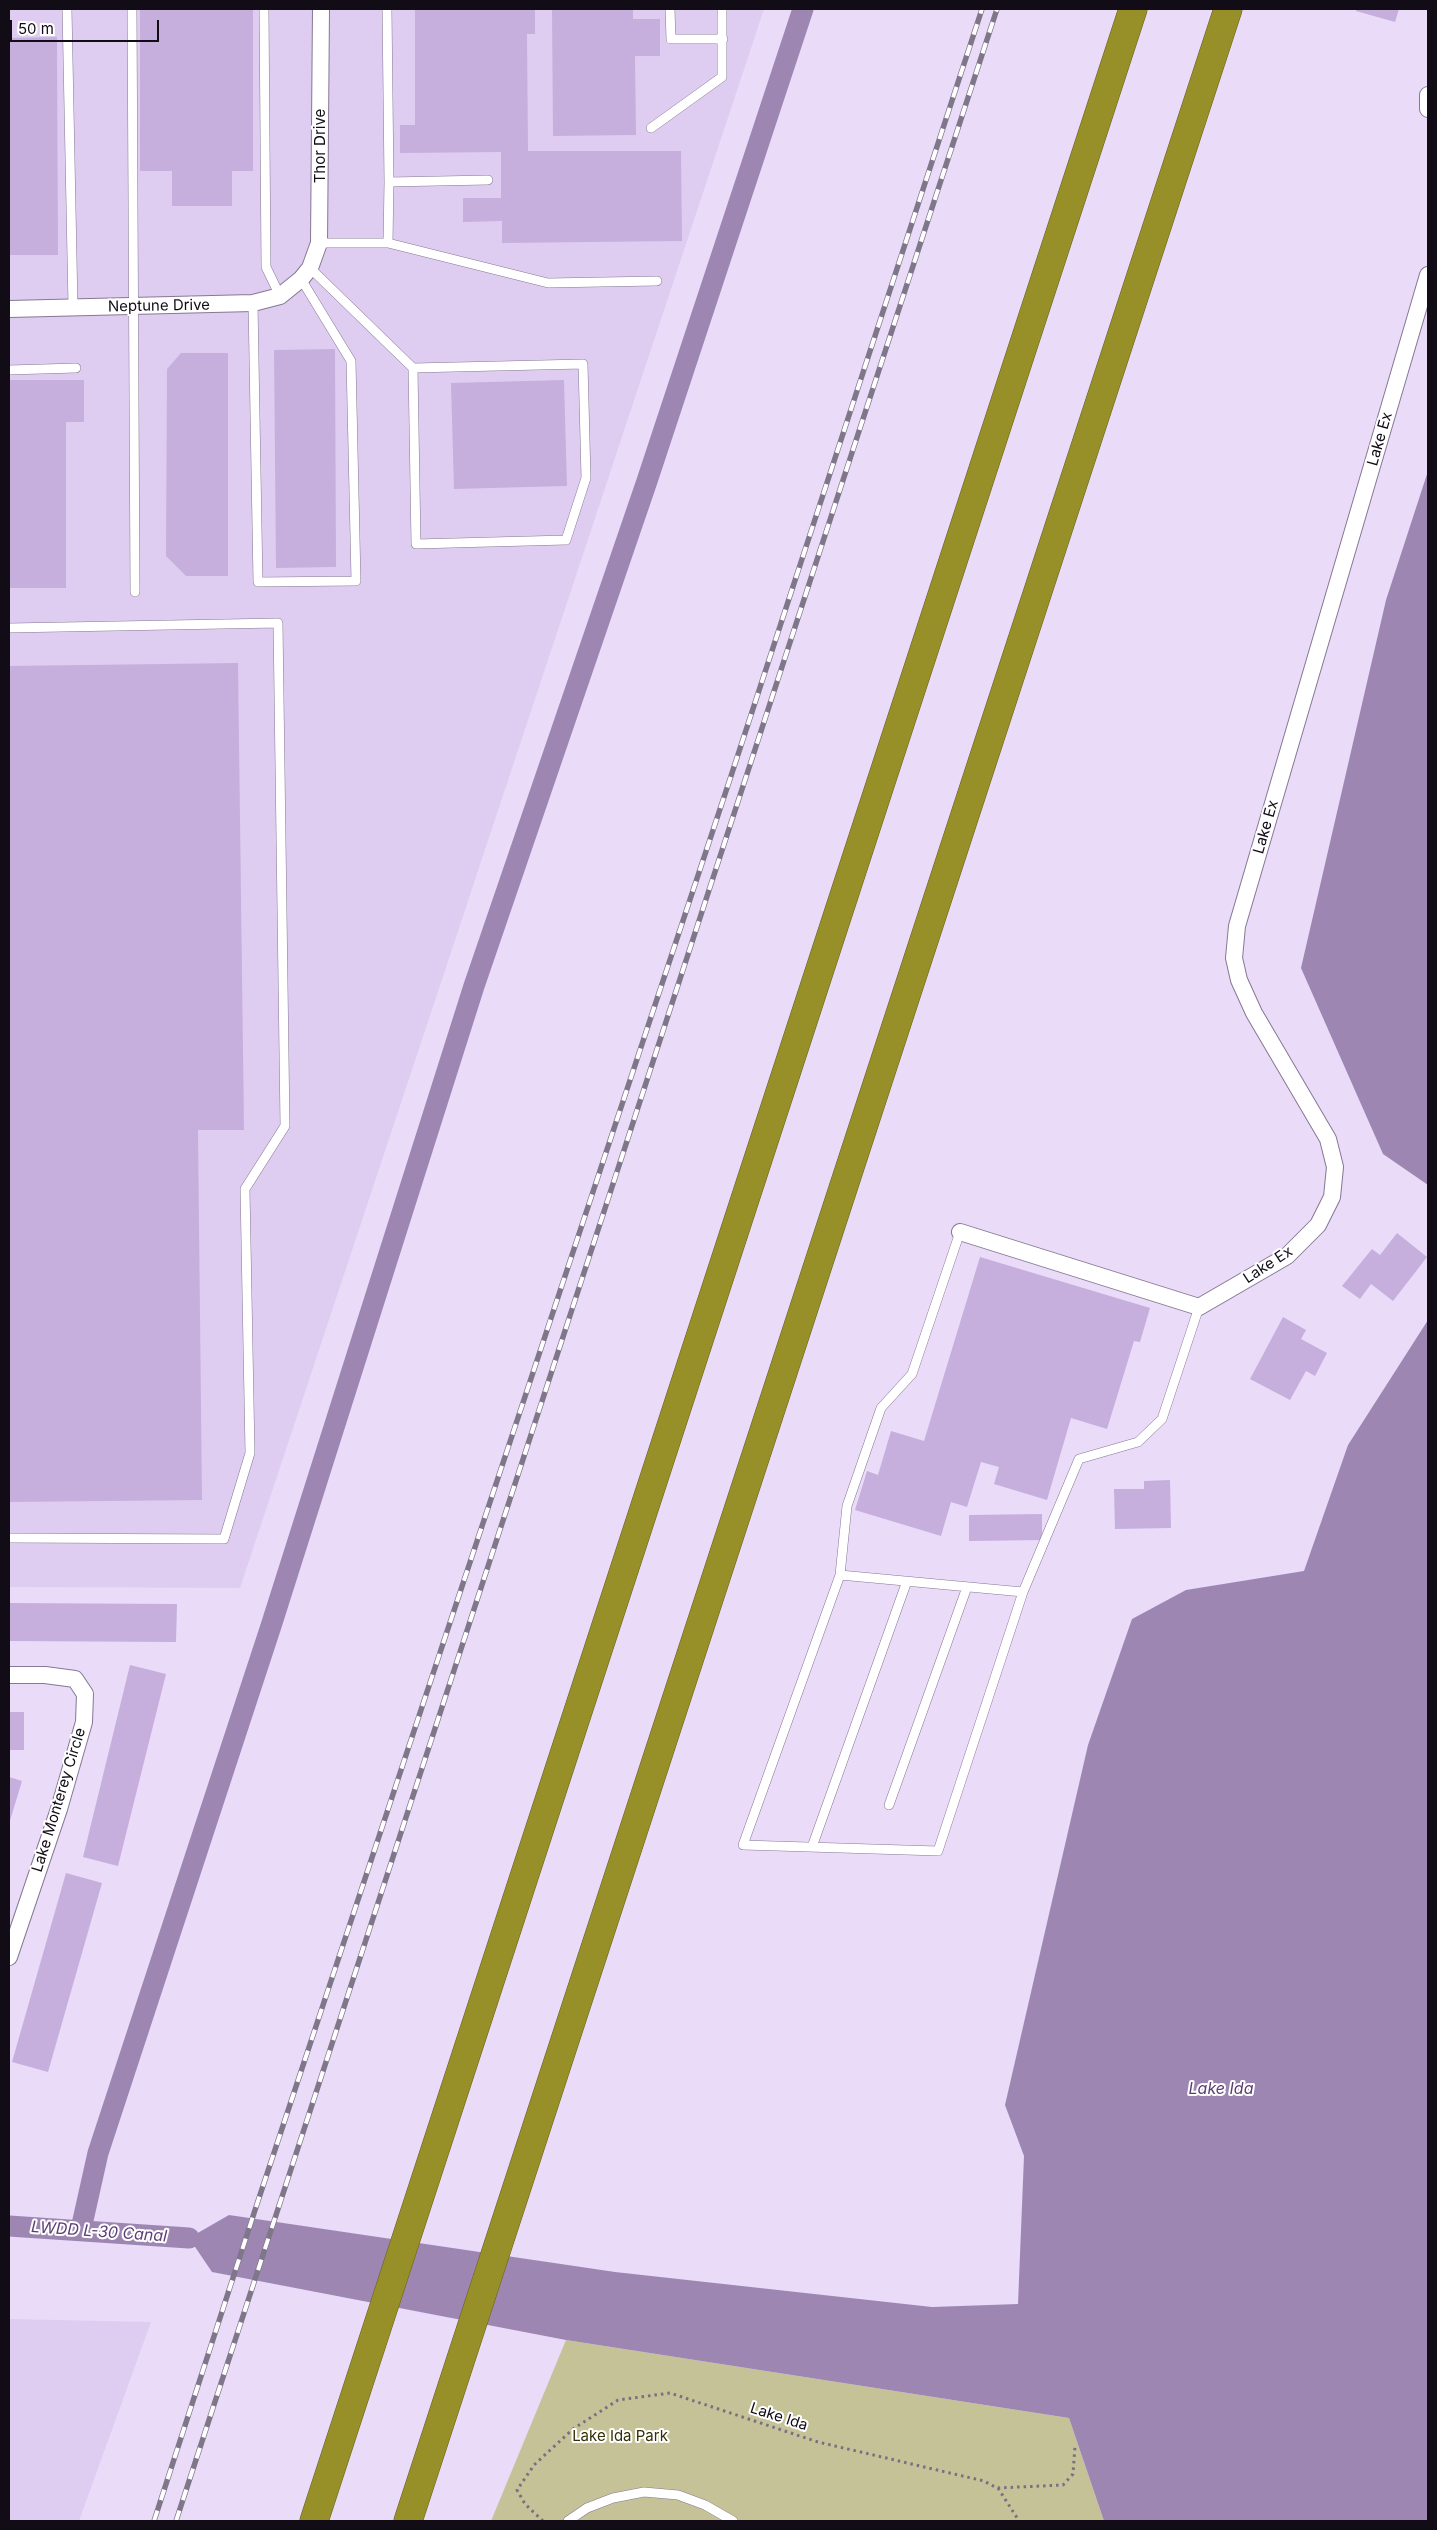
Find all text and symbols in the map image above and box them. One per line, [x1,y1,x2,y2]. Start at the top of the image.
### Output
scale bar [12,10,161,42]
text: 50 m [18,19,54,38]
street label: Thor Drive [311,109,329,183]
street label: Neptune Drive [108,296,210,316]
street label: Lake Ex [1364,410,1396,468]
street label: Lake Ex [1250,798,1282,856]
street label: Lake Ex [1240,1242,1296,1288]
street label: Lake Monterey Circle [28,1726,90,1874]
water label: Lake Ida [1189,2079,1253,2099]
water label: LWDD L-30 Canal [30,2218,168,2246]
street label: Lake Ida [748,2399,810,2435]
park label: Lake Ida Park [572,2427,668,2445]

